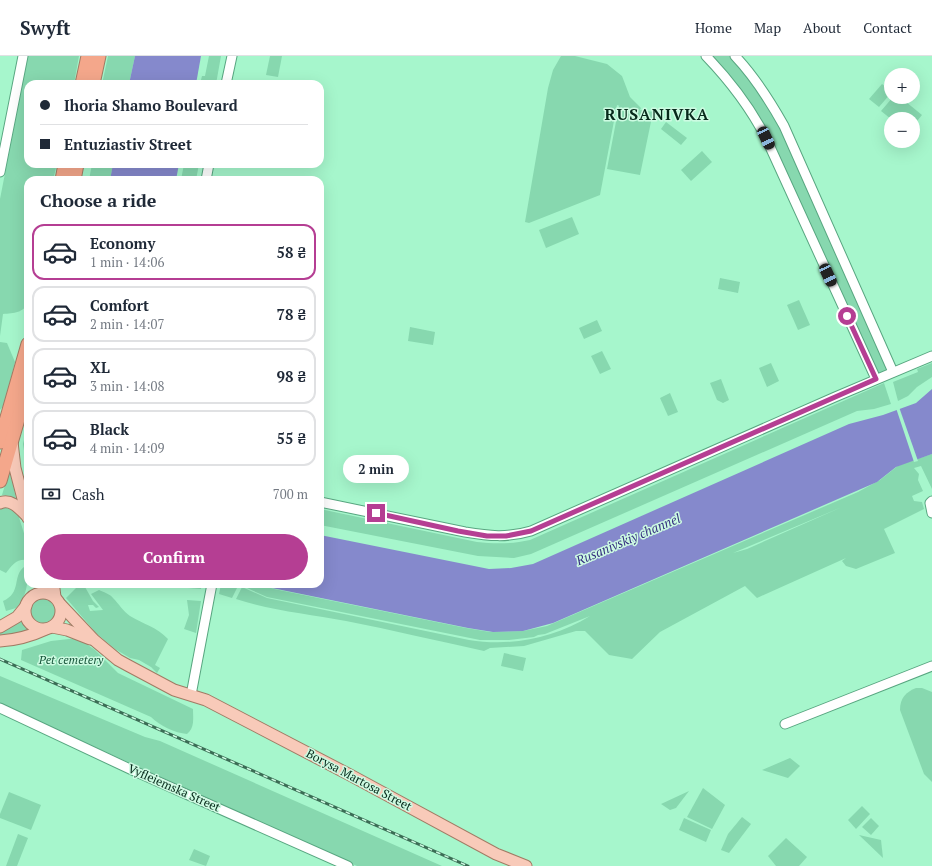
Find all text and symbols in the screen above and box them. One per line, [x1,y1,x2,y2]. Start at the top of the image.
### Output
text: Swyft [20,15,71,40]
text: Home [695,18,732,37]
text: Map [754,18,781,37]
text: About [803,18,841,37]
text: Contact [863,18,912,37]
map controls [884,68,920,148]
button: + [884,68,920,104]
text: Ihoria Shamo Boulevard [64,95,238,115]
district label: RUSANIVKA [605,103,709,125]
button: − [884,112,920,148]
car [755,125,777,151]
text: Entuziastiv Street [64,134,192,154]
text: Choose a ride [40,188,156,212]
text: Economy [90,233,155,253]
icon: car [42,234,78,270]
text: 58 ₴ [277,242,306,262]
text: 1 min · 14:06 [90,253,164,271]
car [817,262,839,288]
text: Comfort [90,295,149,315]
icon: car [42,296,78,332]
text: 78 ₴ [277,304,306,324]
route start [838,307,856,325]
text: 2 min · 14:07 [90,315,164,333]
text: XL [90,357,110,377]
icon: car [42,358,78,394]
text: 98 ₴ [277,366,306,386]
text: 3 min · 14:08 [90,377,164,395]
text: Black [90,419,129,439]
icon: car [42,420,78,456]
text: 55 ₴ [277,428,306,448]
text: 4 min · 14:09 [90,439,164,457]
callout: 2 min [343,455,409,483]
text: 2 min [358,460,394,478]
icon: cash [40,483,62,505]
text: Cash [72,484,105,504]
text: 700 m [273,485,308,503]
route end [367,504,385,522]
water label: Rusanivskiy channel [572,509,683,570]
button: Confirm [40,534,308,580]
park label: Pet cemetery [38,652,104,667]
street label: Borysa Martosa Street [304,745,415,814]
street label: Vyfleiemska Street [126,760,223,815]

